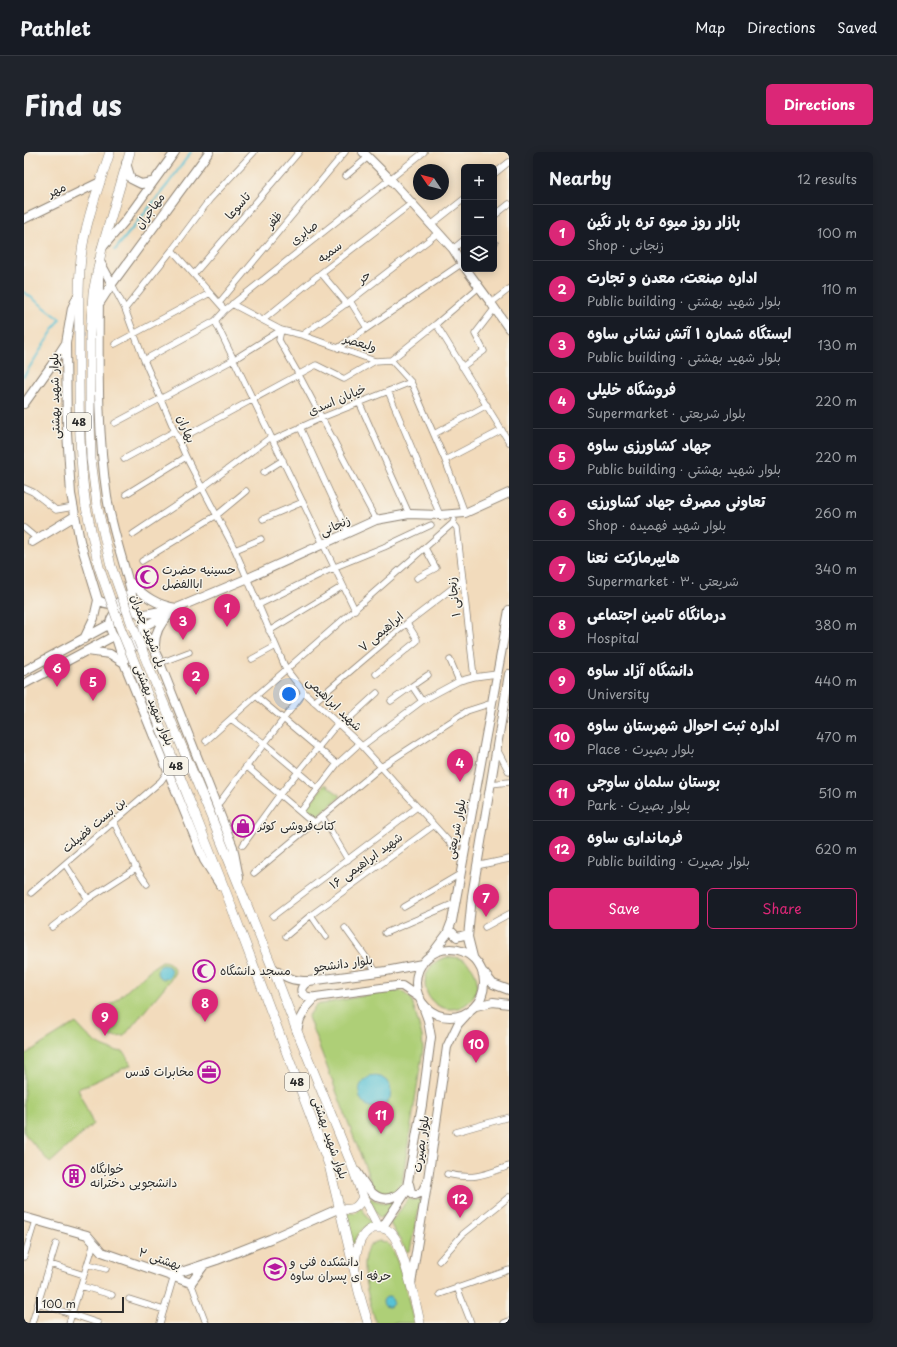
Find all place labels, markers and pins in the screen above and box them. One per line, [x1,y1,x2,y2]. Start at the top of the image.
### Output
place label: حسینیه حضرت اباالفضل [162,560,236,592]
mosque icon: حسینیه حضرت اباالفضل [134,564,160,590]
pin: 1 [214,594,240,627]
pin: 3 [170,607,196,640]
pin: 6 [44,654,70,687]
pin: 2 [183,662,209,695]
pin: 5 [80,668,106,701]
pin: 4 [447,749,473,782]
shop icon: کتاب‌فروشی کوثر [230,813,256,839]
place label: کتاب‌فروشی کوثر [257,816,336,834]
pin: 7 [473,884,499,917]
mosque icon: مسجد دانشگاه [191,958,217,984]
place label: مسجد دانشگاه [220,961,291,979]
pin: 8 [192,989,218,1022]
pin: 9 [92,1003,118,1036]
pin: 10 [463,1030,489,1063]
office icon: مخابرات قدس [196,1059,222,1085]
place label: مخابرات قدس [125,1062,194,1080]
pin: 11 [368,1101,394,1134]
place label: خوابگاه دانشجویی دخترانه [90,1159,177,1191]
building icon: خوابگاه دانشجویی دخترانه [61,1163,87,1189]
pin: 12 [447,1185,473,1218]
place label: دانشکده فنی و حرفه ای پسران ساوه [289,1252,391,1284]
school or university icon: دانشکده فنی و حرفه ای پسران ساوه [262,1256,288,1282]

